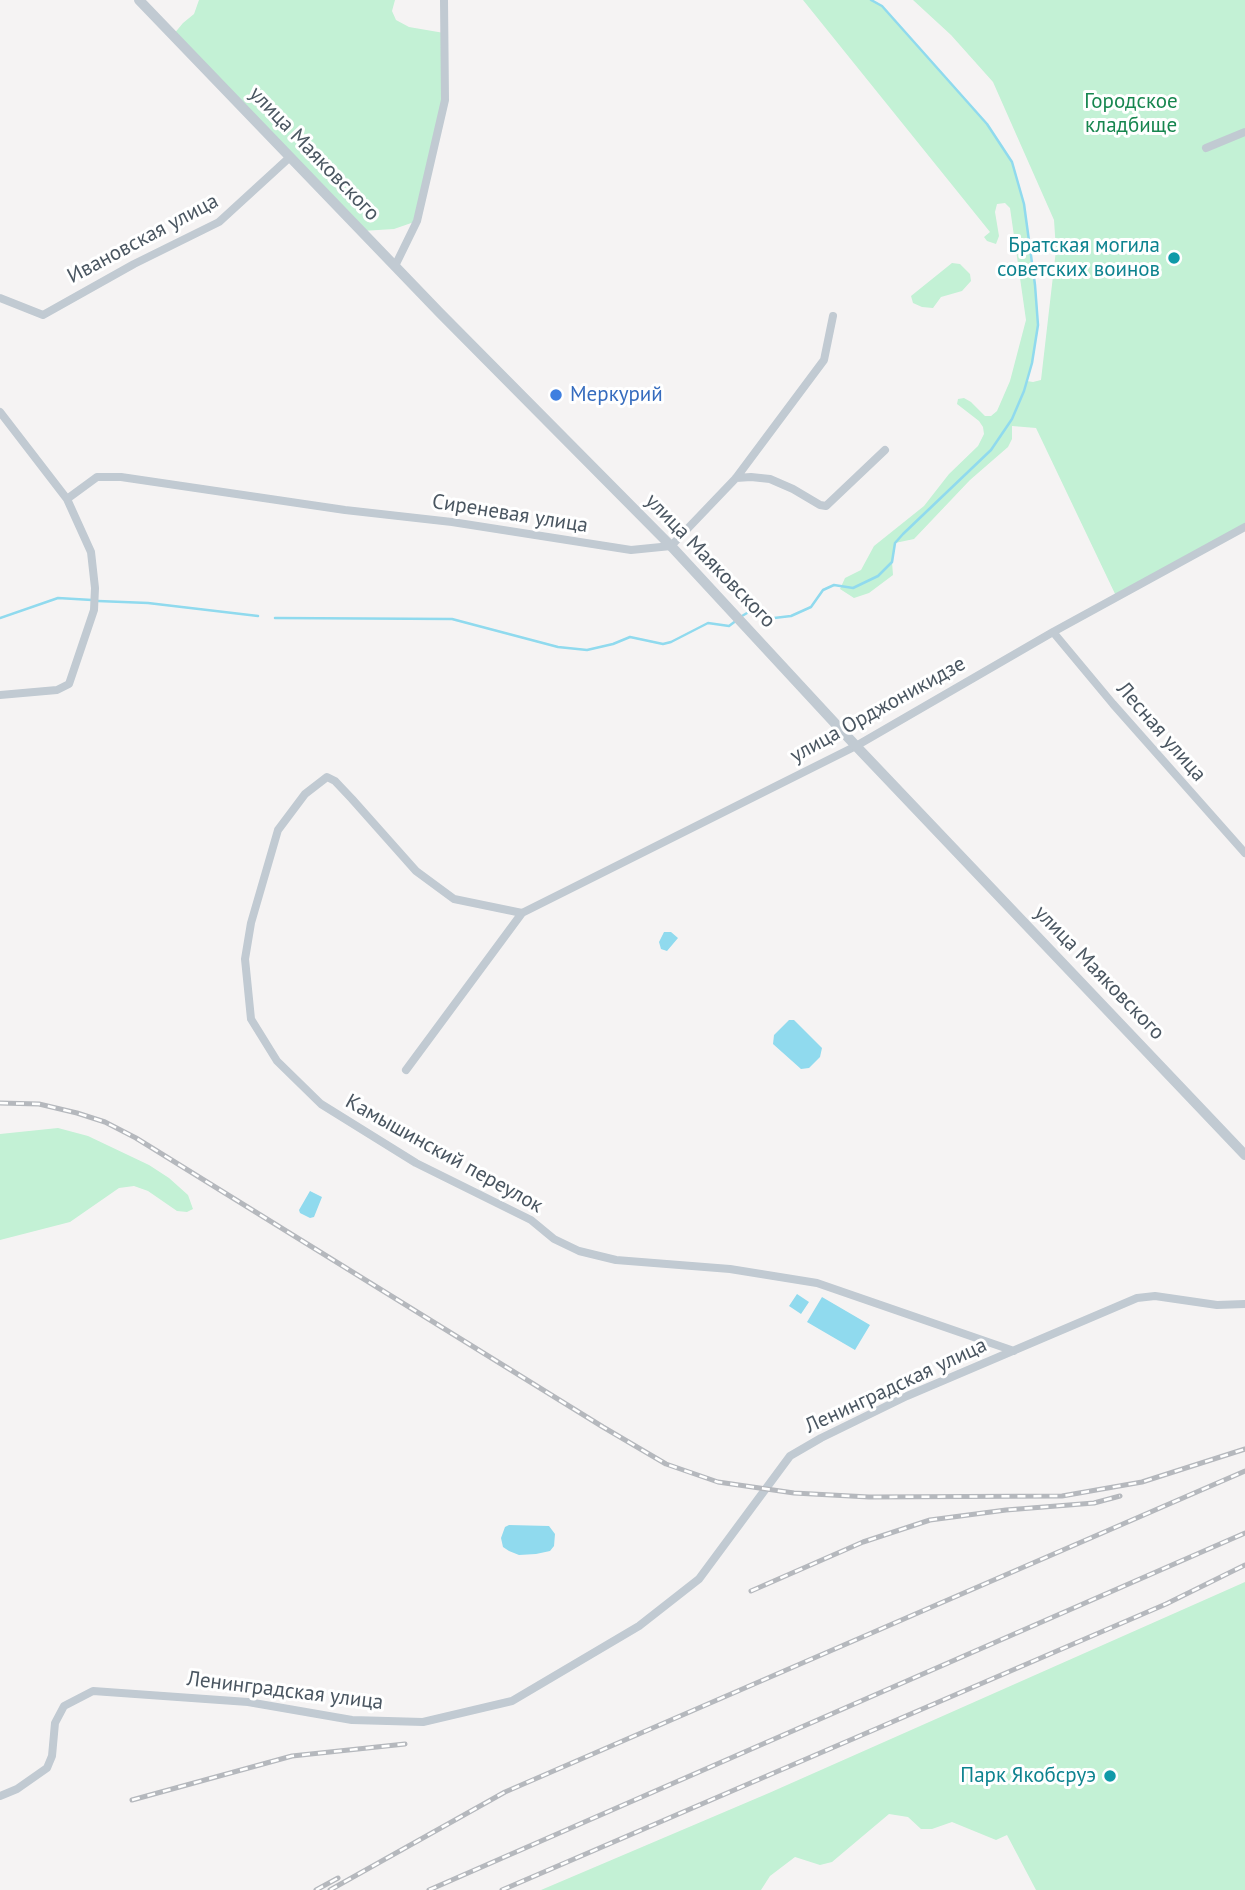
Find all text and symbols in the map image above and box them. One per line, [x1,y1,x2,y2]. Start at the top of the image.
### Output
street label: улица Маяковского [244,82,384,226]
park label: Городское кладбище [1084,89,1178,139]
street label: Ивановская улица [63,189,223,289]
place label: Братская могила советских воинов [997,233,1160,283]
marker: Братская могила советских воинов [1166,250,1182,266]
place label: Меркурий [570,382,663,408]
marker: Меркурий [548,387,564,403]
street label: Сиреневая улица [430,489,590,539]
street label: улица Маяковского [640,489,780,633]
street label: улица Орджоникидзе [786,651,970,769]
street label: Лесная улица [1111,677,1211,787]
street label: улица Маяковского [1029,901,1169,1045]
street label: Камышинский переулок [341,1089,547,1219]
street label: Ленинградская улица [801,1333,991,1439]
street label: Ленинградская улица [185,1666,385,1716]
place label: Парк Якобсруэ [960,1763,1096,1789]
marker: Парк Якобсруэ [1102,1768,1118,1784]

